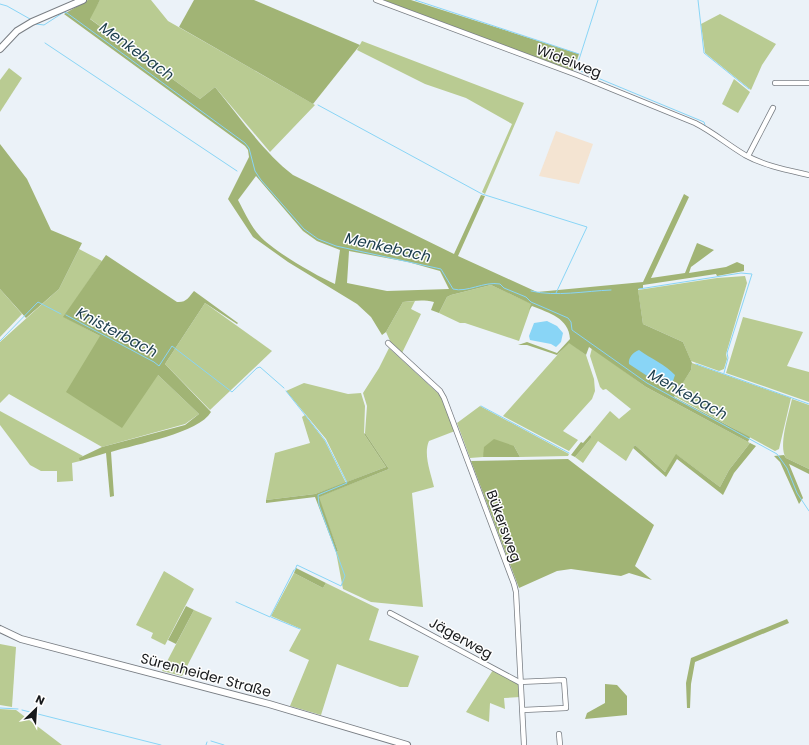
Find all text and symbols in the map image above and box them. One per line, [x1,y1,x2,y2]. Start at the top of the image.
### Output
water label: Menkebach [95,17,179,85]
street label: Wideiweg [534,39,604,83]
water label: Menkebach [343,227,433,267]
water label: Knisterbach [73,302,161,362]
water label: Menkebach [645,364,731,424]
street label: Bükersweg [482,487,526,565]
street label: Jägerweg [426,612,496,664]
street label: Sürenheider Straße [138,648,274,702]
north arrow [16,689,56,729]
text: N [33,691,47,709]

